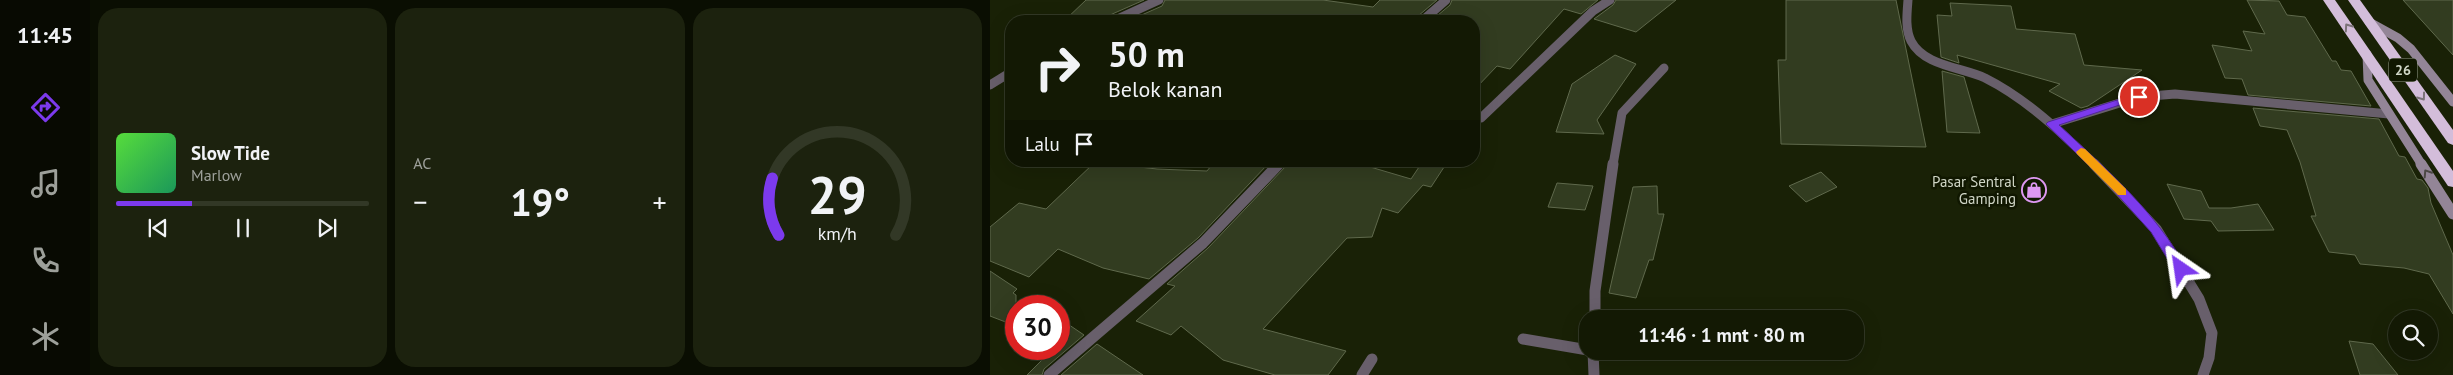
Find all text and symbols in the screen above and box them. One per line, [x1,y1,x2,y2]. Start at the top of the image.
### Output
text: 11:45 [17,21,73,49]
one-way arrow [2346,24,2354,33]
text: 50 m [1108,31,1185,77]
icon: right [1025,35,1090,100]
road number: 26 [2389,58,2417,82]
text: Belok kanan [1108,75,1222,103]
pin [2118,76,2160,118]
icon: arrive [2125,83,2153,111]
icon: directions [28,90,63,125]
one-way arrow [2416,91,2425,101]
icon: arrive [1070,130,1098,158]
text: Lalu [1025,132,1060,156]
text: Slow Tide [191,141,270,165]
text: AC [413,153,431,173]
text: 29 [808,161,867,228]
text: Marlow [191,165,242,185]
icon: music [28,166,63,201]
one-way arrow [2423,170,2433,179]
place label: Pasar Sentral Gamping [1932,172,2017,208]
text: 19° [510,177,570,226]
shop icon: Pasar Sentral Gamping [2021,177,2047,203]
text: − [413,183,427,220]
text: + [653,183,667,220]
icon: previous [144,214,172,242]
icon: pause [229,214,257,242]
icon: next [313,214,341,242]
text: km/h [818,222,857,245]
position arrow [2154,242,2206,294]
icon: phone [28,243,63,278]
speed limit sign: 30 [1005,295,1070,360]
map controls [2388,310,2438,360]
button: search [2388,310,2438,360]
icon: climate [28,319,63,354]
text: 11:46 · 1 mnt · 80 m [1638,323,1805,347]

